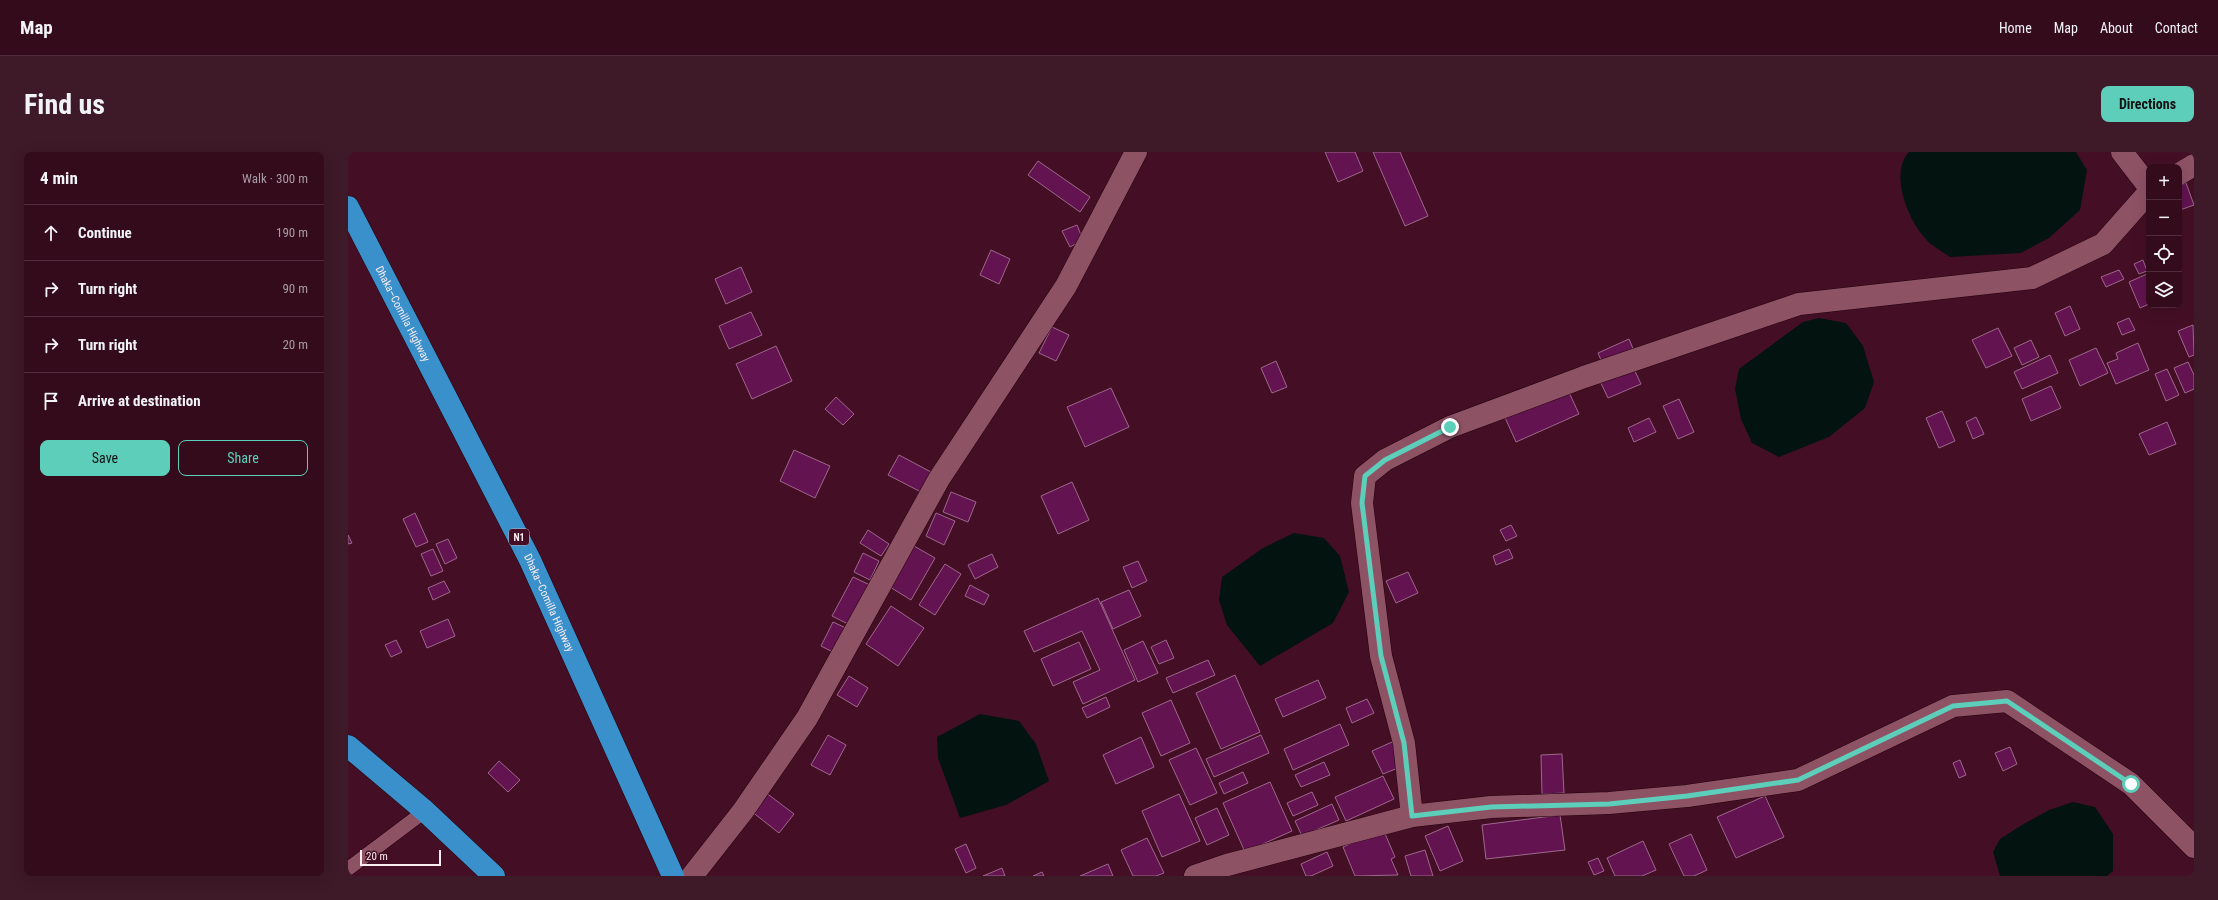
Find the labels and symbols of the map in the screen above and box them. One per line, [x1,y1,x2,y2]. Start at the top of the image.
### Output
street label: Dhaka–Comilla Highway [373,264,433,364]
route end [1441,418,1459,436]
road number: N1 [509,529,529,545]
street label: Dhaka–Comilla Highway [521,552,577,654]
route start [2122,775,2140,793]
scale bar [360,848,441,867]

